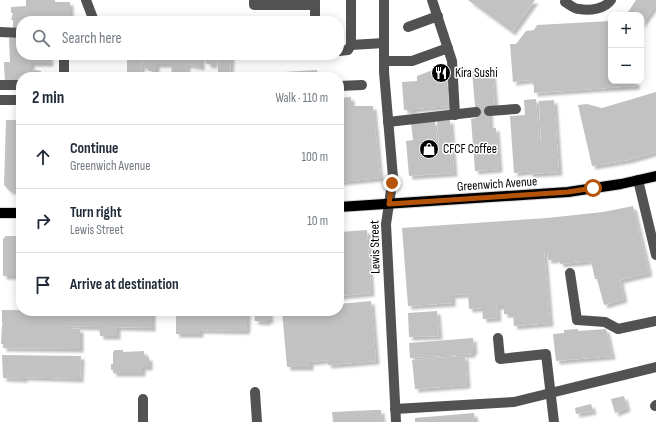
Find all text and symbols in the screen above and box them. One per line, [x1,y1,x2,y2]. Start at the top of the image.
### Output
map controls [608,12,644,84]
button: + [608,12,644,48]
search box [16,16,344,60]
icon: search [30,27,52,49]
text: Search here [62,29,122,48]
button: − [608,48,644,84]
restaurant icon: Kira Sushi [430,62,452,84]
place label: Kira Sushi [455,65,498,81]
text: 2 min [32,88,64,108]
text: Walk · 110 m [275,90,328,106]
shop icon: CFCF Coffee [418,138,440,160]
text: Continue [70,139,119,158]
place label: CFCF Coffee [443,141,497,157]
icon: ahead [32,146,54,168]
text: 100 m [301,149,328,165]
text: Greenwich Avenue [70,158,150,174]
street label: Greenwich Avenue [456,173,538,195]
route end [383,174,401,192]
route start [584,179,602,197]
text: Turn right [70,203,122,222]
icon: right [32,210,54,232]
text: 10 m [307,213,328,229]
street label: Lewis Street [367,220,383,274]
text: Lewis Street [70,222,124,238]
icon: arrive [32,274,54,296]
text: Arrive at destination [70,275,179,294]

